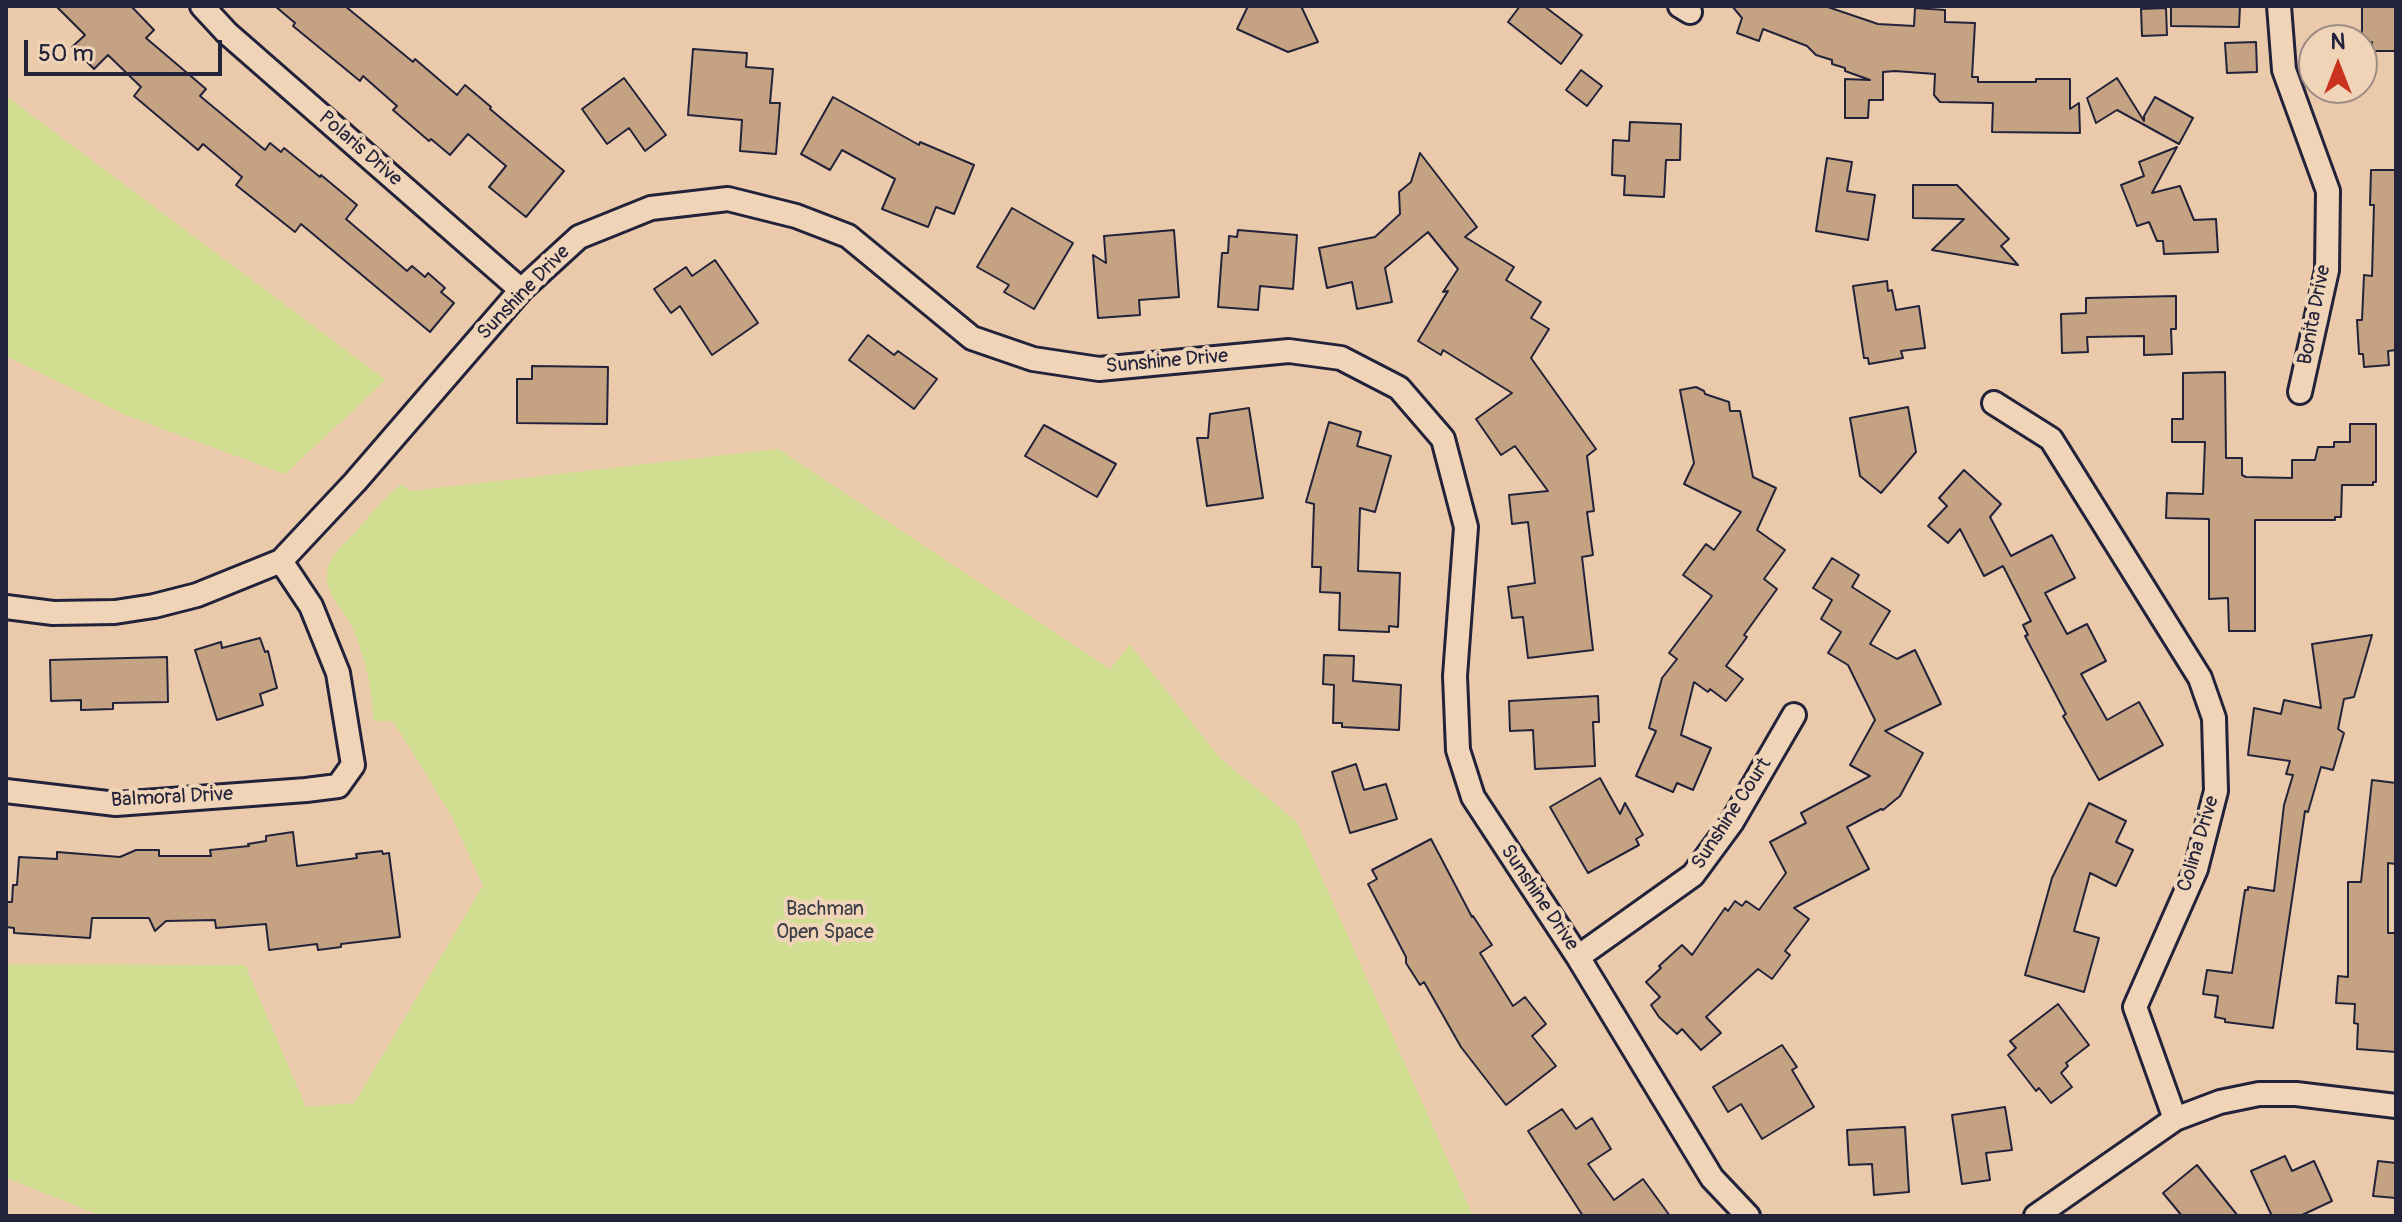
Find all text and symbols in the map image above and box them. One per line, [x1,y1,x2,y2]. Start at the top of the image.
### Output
scale bar [28,24,226,74]
north arrow [2298,24,2378,104]
text: N [2331,28,2345,56]
text: 50 m [38,39,94,68]
street label: Polaris Drive [313,106,407,192]
street label: Sunshine Drive [473,241,575,345]
street label: Bonita Drive [2294,263,2336,367]
street label: Sunshine Drive [1105,345,1229,379]
street label: Sunshine Court [1687,754,1777,874]
street label: Balmoral Drive [110,783,234,813]
street label: Colina Drive [2173,793,2225,895]
street label: Sunshine Drive [1495,840,1583,956]
park label: Bachman Open Space [776,898,874,945]

